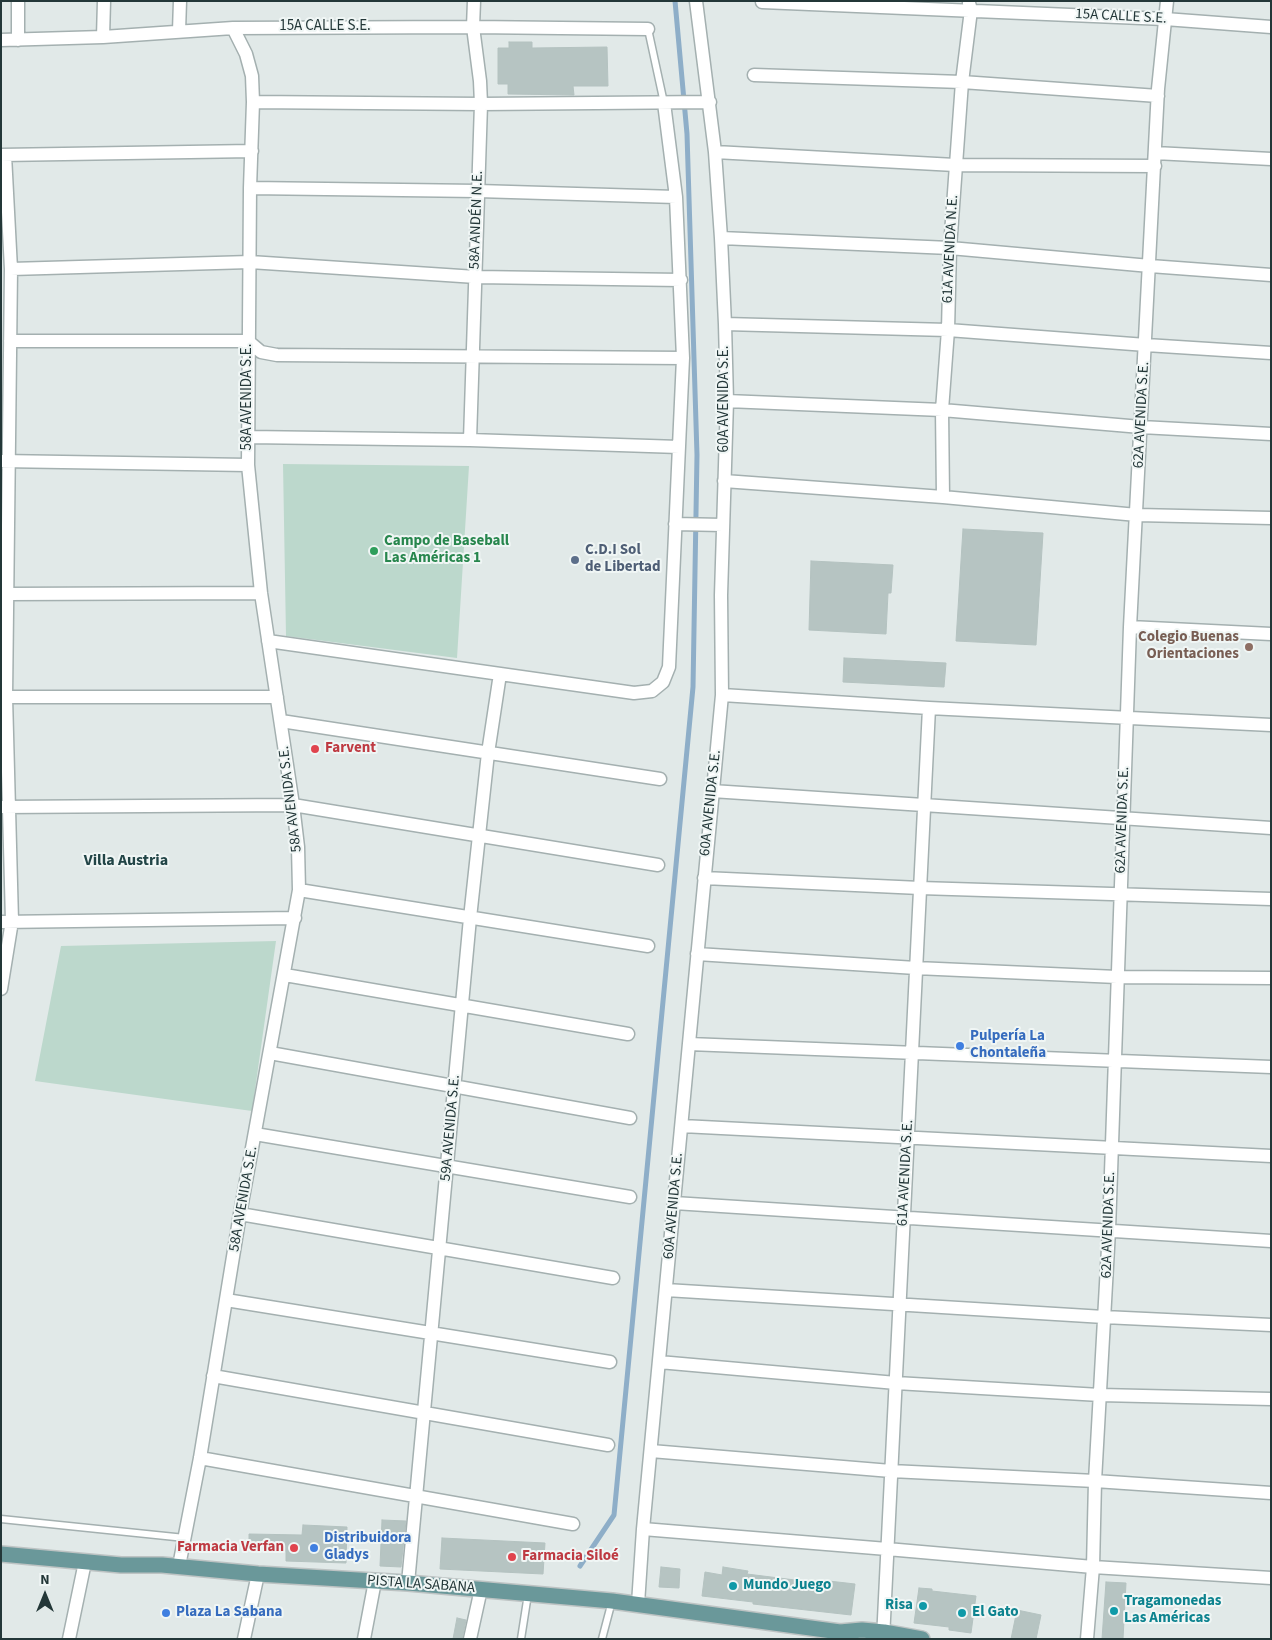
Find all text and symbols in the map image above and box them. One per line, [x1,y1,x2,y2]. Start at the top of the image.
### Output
street label: 15A CALLE S.E. [1075,6,1167,28]
street label: 15A CALLE S.E. [279,18,371,36]
street label: 58A ANDÉN N.E. [466,170,488,270]
street label: 61A AVENIDA N.E. [939,194,963,304]
street label: 58A AVENIDA S.E. [239,344,257,450]
street label: 60A AVENIDA S.E. [716,346,734,452]
street label: 62A AVENIDA S.E. [1130,361,1154,469]
place label: Campo de Baseball Las Américas 1 [384,533,509,568]
place label: C.D.I Sol de Libertad [585,542,661,577]
marker: Campo de Baseball Las Américas 1 [368,545,380,557]
marker: C.D.I Sol de Libertad [569,554,581,566]
place label: Colegio Buenas Orientaciones [1138,629,1239,664]
marker: Colegio Buenas Orientaciones [1243,641,1255,653]
place label: Farvent [325,740,376,758]
marker: Farvent [309,743,321,755]
street label: 58A AVENIDA S.E. [276,745,306,853]
street label: 60A AVENIDA S.E. [696,749,726,857]
street label: 62A AVENIDA S.E. [1112,766,1134,874]
district label: Villa Austria [84,851,168,871]
place label: Pulpería La Chontaleña [970,1028,1046,1063]
marker: Pulpería La Chontaleña [954,1040,966,1052]
street label: 59A AVENIDA S.E. [437,1074,465,1182]
street label: 61A AVENIDA S.E. [894,1119,918,1227]
street label: 58A AVENIDA S.E. [226,1145,262,1253]
street label: 60A AVENIDA S.E. [660,1152,688,1260]
street label: 62A AVENIDA S.E. [1098,1171,1120,1279]
place label: Distribuidora Gladys [324,1530,411,1565]
place label: Farmacia Verfan [177,1539,284,1557]
marker: Farmacia Verfan [288,1542,300,1554]
marker: Distribuidora Gladys [308,1542,320,1554]
place label: Farmacia Siloé [522,1548,619,1566]
marker: Farmacia Siloé [506,1551,518,1563]
north arrow [20,1570,70,1620]
text: N [40,1570,50,1590]
street label: PISTA LA SABANA [366,1572,476,1598]
place label: Mundo Juego [743,1577,831,1595]
marker: Mundo Juego [727,1580,739,1592]
place label: Tragamonedas Las Américas [1124,1593,1221,1628]
place label: Risa [885,1597,913,1615]
marker: Risa [917,1600,929,1612]
place label: Plaza La Sabana [176,1604,282,1622]
place label: El Gato [972,1604,1019,1622]
marker: Tragamonedas Las Américas [1108,1605,1120,1617]
marker: Plaza La Sabana [160,1607,172,1619]
marker: El Gato [956,1607,968,1619]

